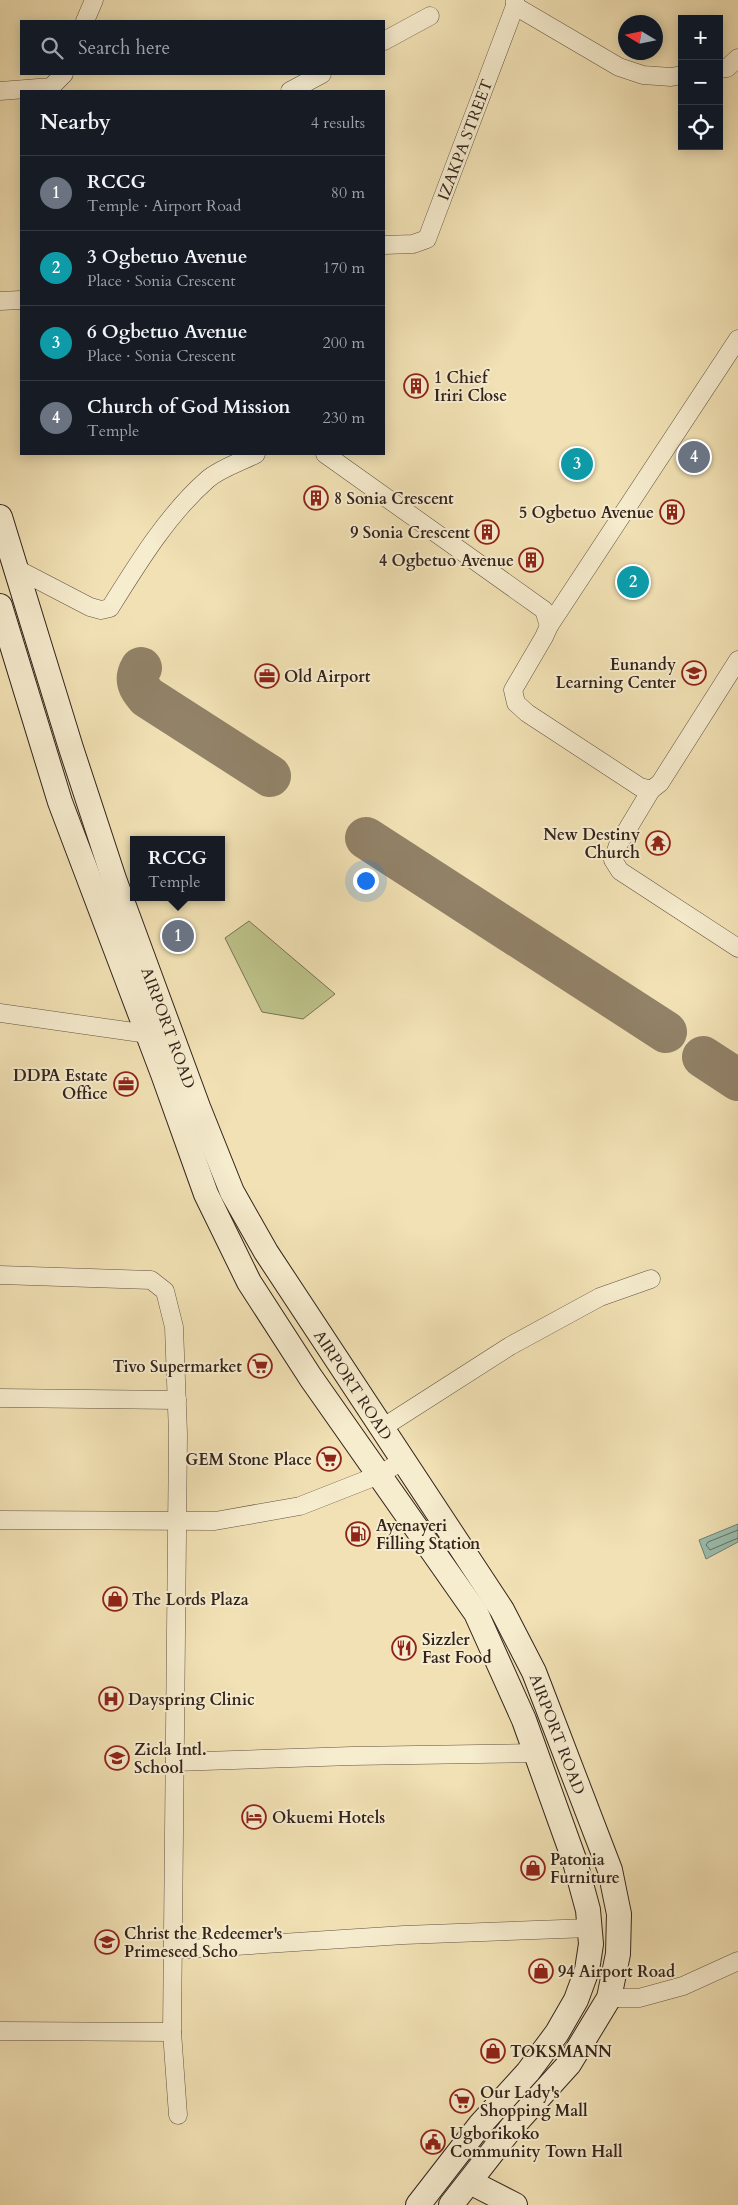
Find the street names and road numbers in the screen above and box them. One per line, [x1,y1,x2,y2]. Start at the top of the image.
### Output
street label: IZAKPA STREET [433,76,498,204]
street label: AIRPORT ROAD [135,964,200,1092]
street label: AIRPORT ROAD [308,1326,397,1445]
street label: AIRPORT ROAD [524,1671,590,1798]

